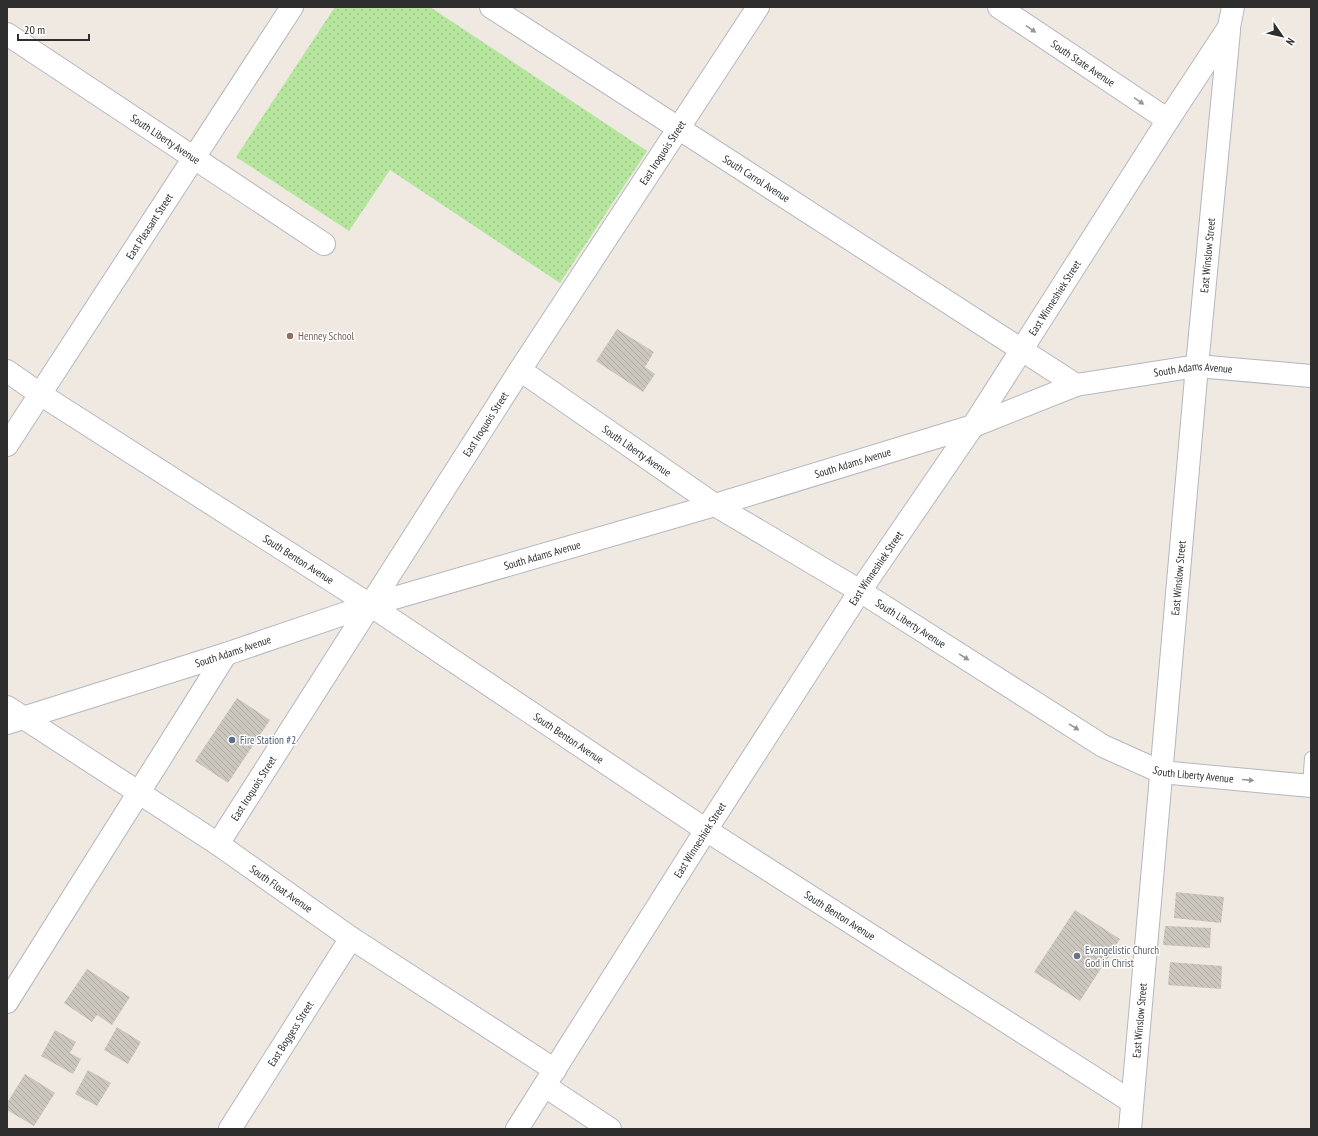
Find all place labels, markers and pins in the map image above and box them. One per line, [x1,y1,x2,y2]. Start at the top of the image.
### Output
place label: Henney School [298,329,355,343]
marker: Henney School [285,331,295,341]
place label: Fire Station #2 [240,733,296,747]
marker: Fire Station #2 [227,735,237,745]
place label: Evangelistic Church God in Christ [1085,943,1159,970]
marker: Evangelistic Church God in Christ [1072,951,1082,961]

